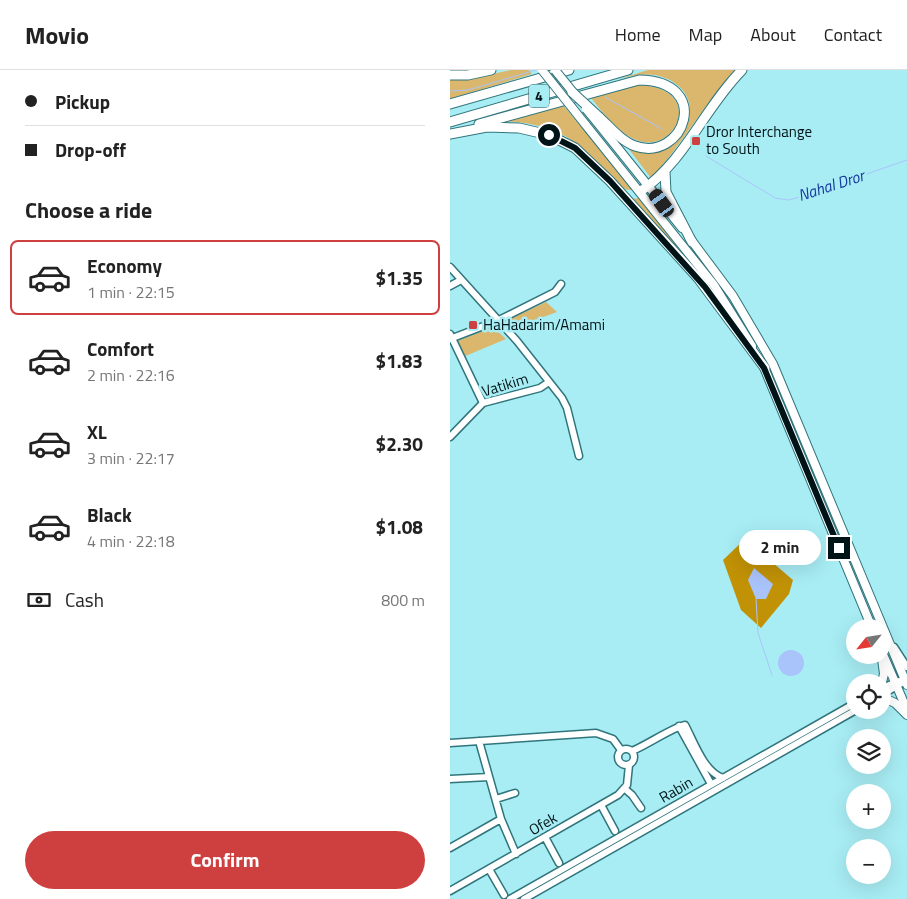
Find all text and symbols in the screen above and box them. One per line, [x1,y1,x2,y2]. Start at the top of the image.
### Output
text: Movio [25,17,89,53]
text: Home [615,21,661,48]
text: Map [689,21,722,48]
text: About [750,21,796,48]
text: Contact [824,21,882,48]
road number: 4 [529,85,549,108]
text: Pickup [55,87,110,116]
place label: Dror Interchange to South [706,120,812,160]
route start [538,124,560,146]
text: Drop-off [55,135,126,164]
marker: Dror Interchange to South [690,135,702,147]
water label: Nahal Dror [795,162,869,207]
car [647,186,676,220]
text: Choose a ride [25,193,152,227]
text: Economy [87,251,162,280]
icon: car [27,255,72,300]
text: $1.35 [376,263,423,292]
text: 1 min · 22:15 [87,280,175,304]
place label: HaHadarim/Amami [483,313,605,336]
marker: HaHadarim/Amami [467,319,479,331]
text: Comfort [87,334,154,363]
icon: car [27,338,72,383]
text: $1.83 [376,346,423,375]
text: 2 min · 22:16 [87,363,175,387]
street label: Vatikim [479,367,531,402]
text: XL [87,417,107,446]
icon: car [27,421,72,466]
text: $2.30 [376,429,423,458]
text: 3 min · 22:17 [87,446,175,470]
text: Black [87,500,132,529]
icon: car [27,504,72,549]
text: $1.08 [376,512,423,541]
text: 4 min · 22:18 [87,529,175,553]
callout: 2 min [739,530,822,566]
text: 2 min [761,535,799,559]
route end [828,537,850,559]
text: Cash [65,585,104,614]
icon: cash [25,586,53,614]
text: 800 m [381,588,425,612]
north arrow [846,619,891,664]
map controls [846,619,891,884]
button: locate [846,674,891,719]
button: layers [846,729,891,774]
street label: Rabin [654,771,697,809]
button: + [846,784,891,829]
street label: Ofek [524,806,561,841]
button: Confirm [25,831,425,889]
button: − [846,839,891,884]

